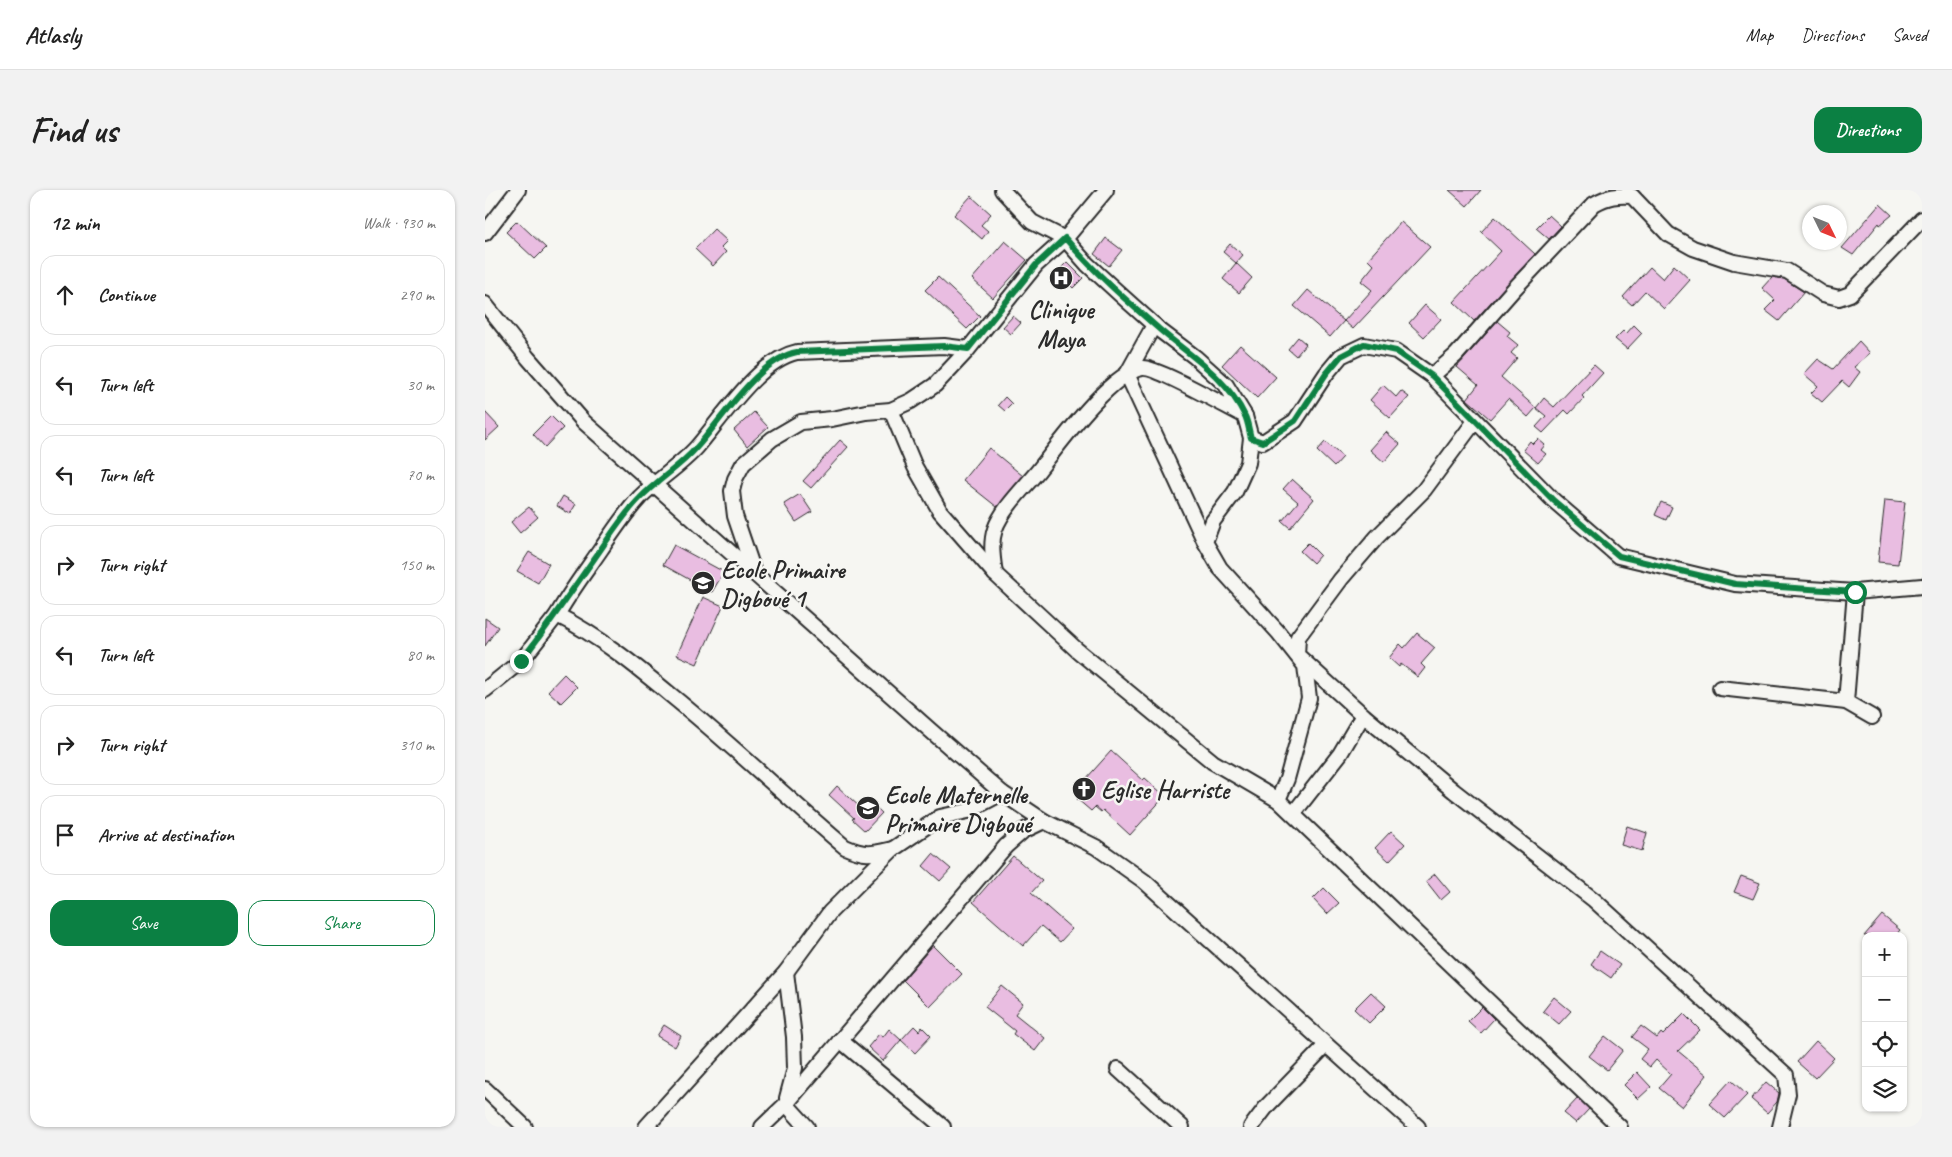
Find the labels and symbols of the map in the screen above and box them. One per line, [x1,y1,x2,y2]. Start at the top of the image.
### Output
north arrow [1802,205,1847,250]
hospital icon: Clinique Maya [1048,265,1074,291]
place label: Clinique Maya [1029,294,1096,355]
place label: Ecole Primaire Digboué 1 [721,554,846,615]
school or university icon: Ecole Primaire Digboué 1 [690,570,716,596]
route start [1844,581,1867,604]
route end [510,650,533,673]
place label: Eglise Harriste [1101,774,1231,806]
church icon: Eglise Harriste [1071,776,1097,802]
place label: Ecole Maternelle Primaire Digboué [885,779,1035,840]
school or university icon: Ecole Maternelle Primaire Digboué [855,795,881,821]

